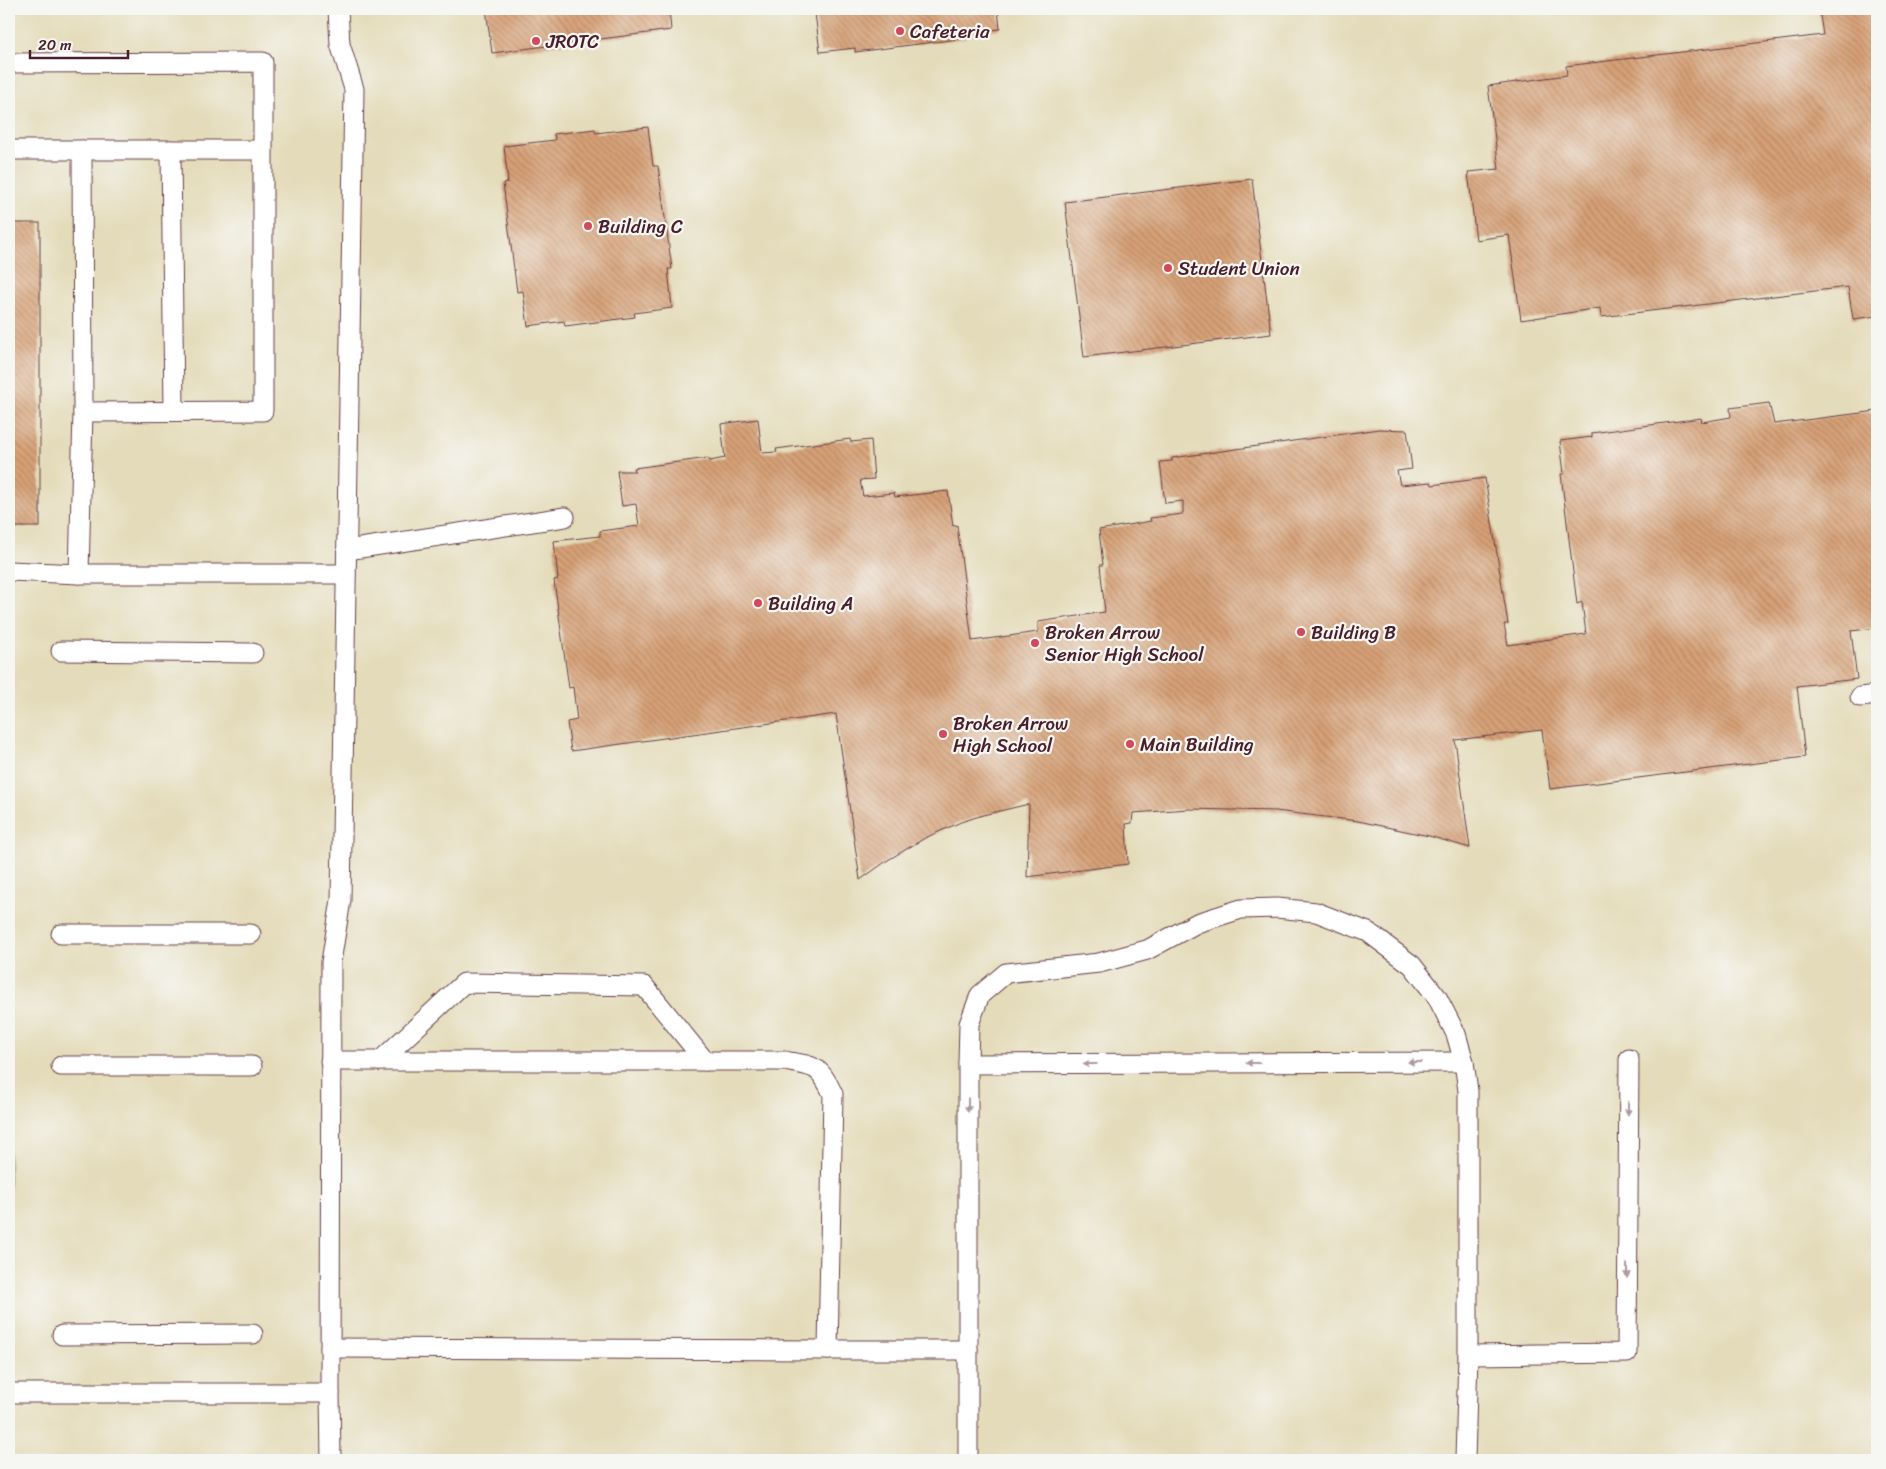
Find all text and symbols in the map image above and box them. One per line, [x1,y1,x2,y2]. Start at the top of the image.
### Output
place label: Cafeteria [910,15,990,48]
place label: JROTC [545,25,599,58]
marker: Cafeteria [894,25,906,37]
scale bar [30,28,128,60]
text: 20 m [38,32,72,58]
marker: JROTC [530,35,542,47]
place label: Building C [598,210,683,243]
marker: Building C [582,220,594,232]
place label: Student Union [1178,252,1300,285]
marker: Student Union [1162,262,1174,274]
place label: Building A [768,587,853,620]
marker: Building A [752,597,764,609]
place label: Broken Arrow Senior High School [1045,616,1204,671]
place label: Building B [1311,616,1396,649]
marker: Building B [1295,626,1307,638]
marker: Broken Arrow Senior High School [1029,637,1041,649]
place label: Broken Arrow High School [953,707,1068,762]
marker: Broken Arrow High School [937,728,949,740]
place label: Main Building [1140,728,1254,761]
marker: Main Building [1124,738,1136,750]
one-way arrow [1407,1058,1423,1066]
one-way arrow [1244,1059,1260,1067]
one-way arrow [1082,1060,1098,1068]
one-way arrow [964,1097,972,1113]
one-way arrow [1624,1100,1632,1116]
one-way arrow [1623,1263,1631,1279]

